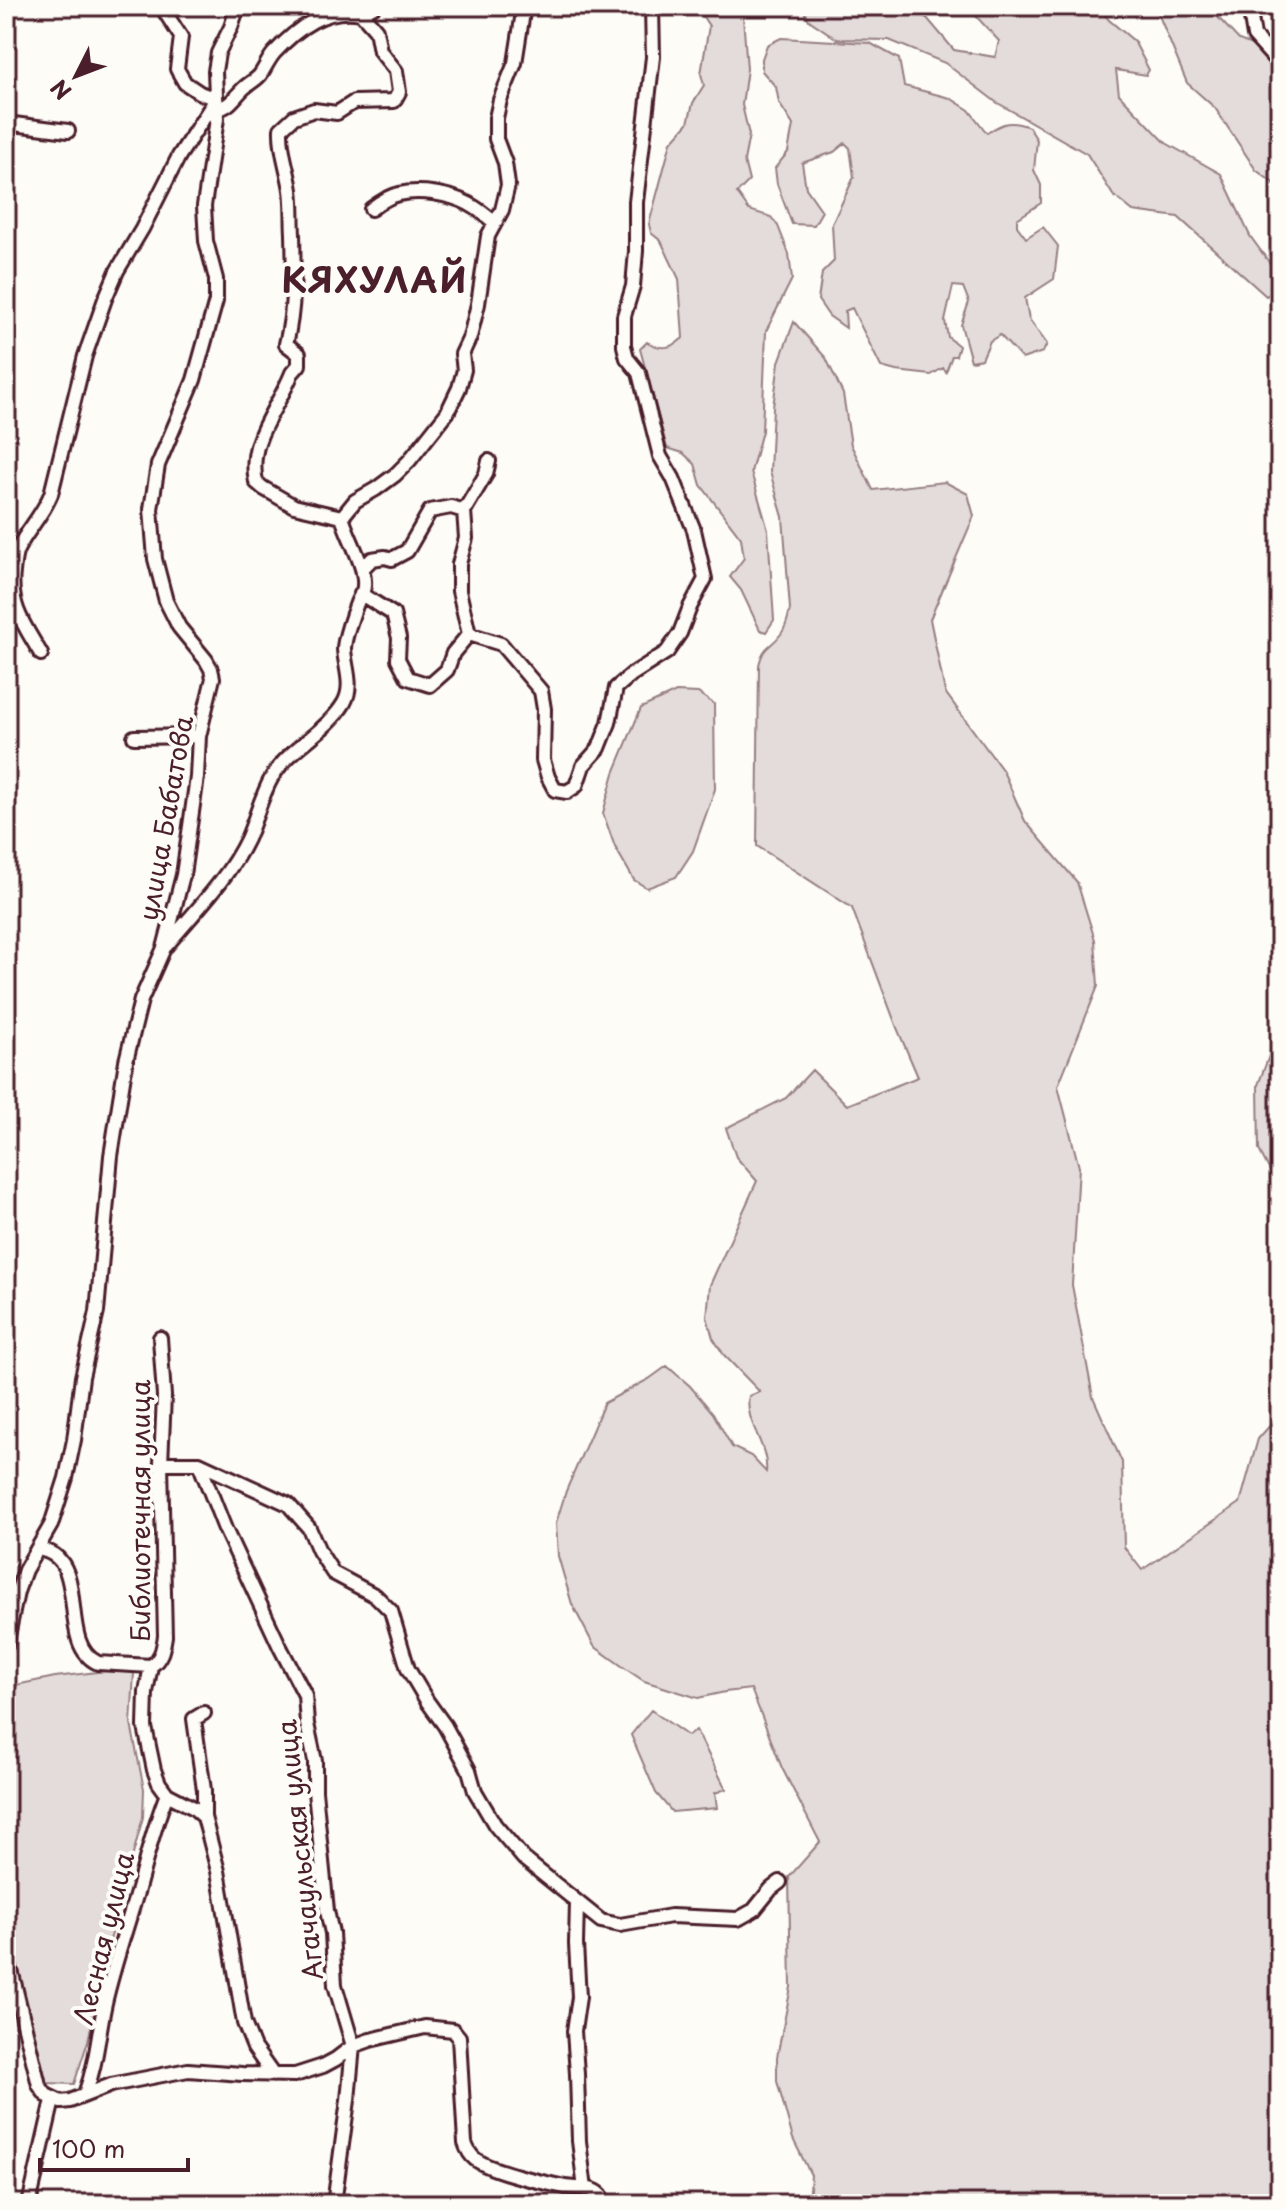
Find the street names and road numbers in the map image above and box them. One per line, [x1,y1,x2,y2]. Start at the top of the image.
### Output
street label: улица Бабатова [128,712,202,924]
street label: Библиотечная улица [120,1379,159,1642]
street label: Агачаульская улица [266,1717,332,1982]
street label: Лесная улица [63,1847,143,2028]

